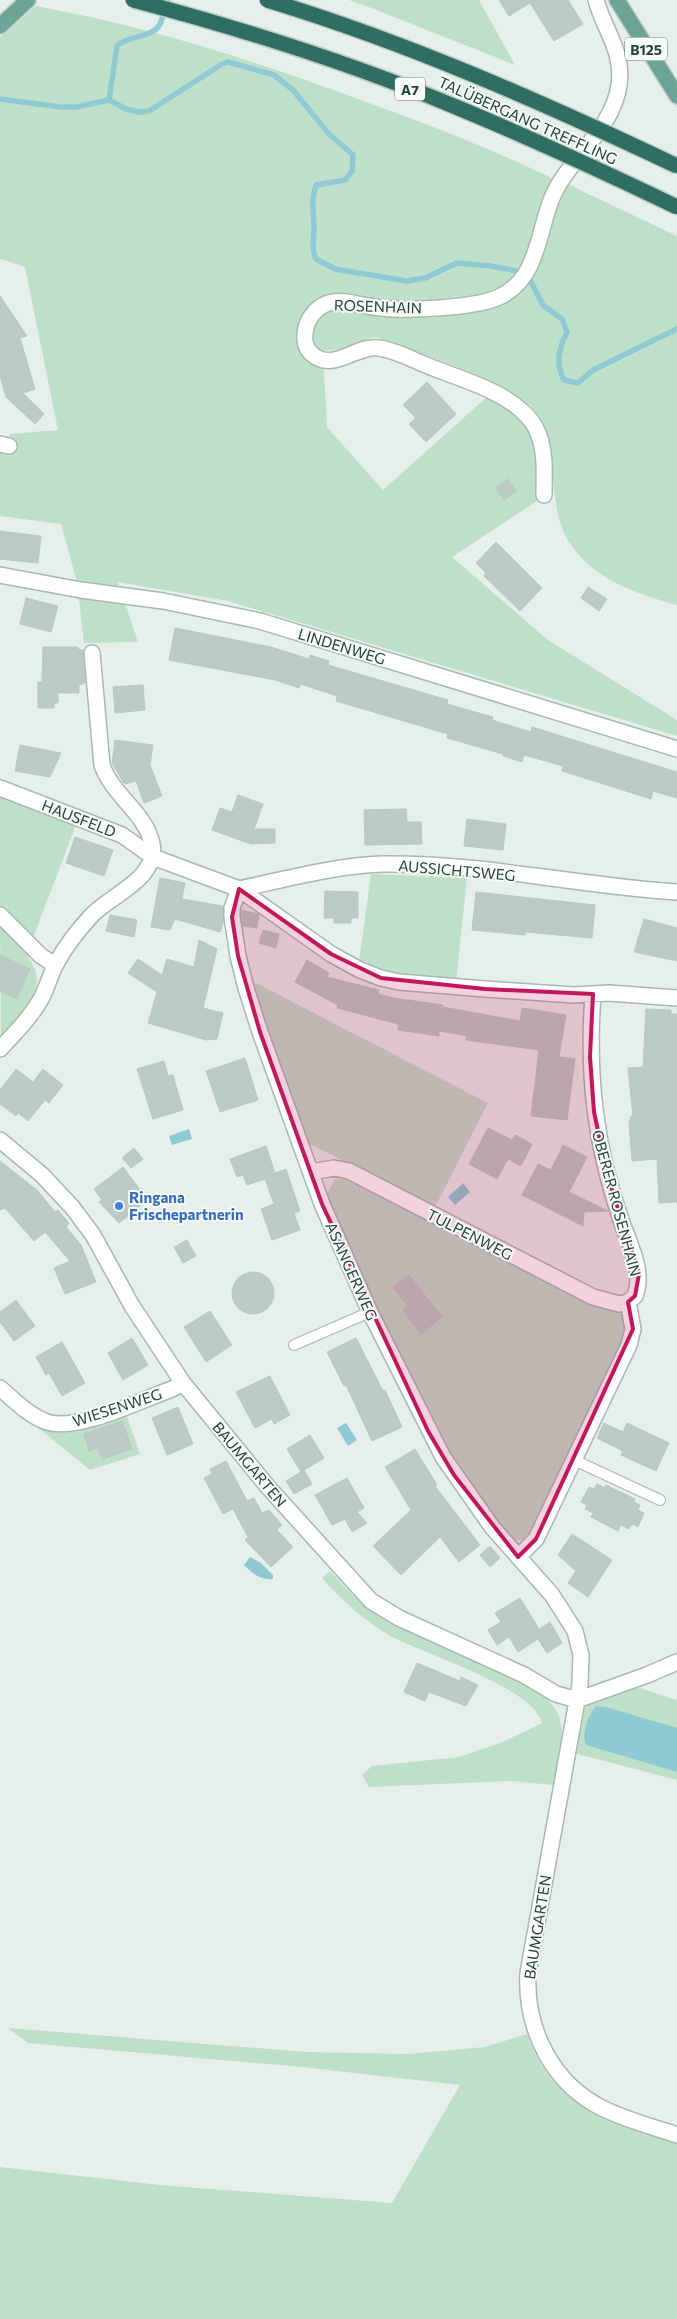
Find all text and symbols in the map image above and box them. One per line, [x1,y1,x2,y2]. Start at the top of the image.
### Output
road number: B125 [625,38,667,61]
street label: TALÜBERGANG TREFFLING [436,72,620,168]
road number: A7 [395,78,425,100]
street label: ROSENHAIN [334,295,422,317]
street label: LINDENWEG [296,624,388,668]
street label: HAUSFELD [39,796,119,840]
street label: AUSSICHTSWEG [398,856,516,884]
street label: OBERER ROSENHAIN [589,1128,645,1278]
place label: Ringana Frischepartnerin [129,1188,244,1223]
marker: Ringana Frischepartnerin [113,1200,125,1212]
street label: TULPENWEG [424,1205,516,1263]
street label: ASANGERWEG [322,1219,382,1323]
street label: WIESENWEG [70,1384,164,1430]
street label: BAUMGARTEN [209,1418,291,1510]
street label: BAUMGARTEN [520,1874,554,1980]

